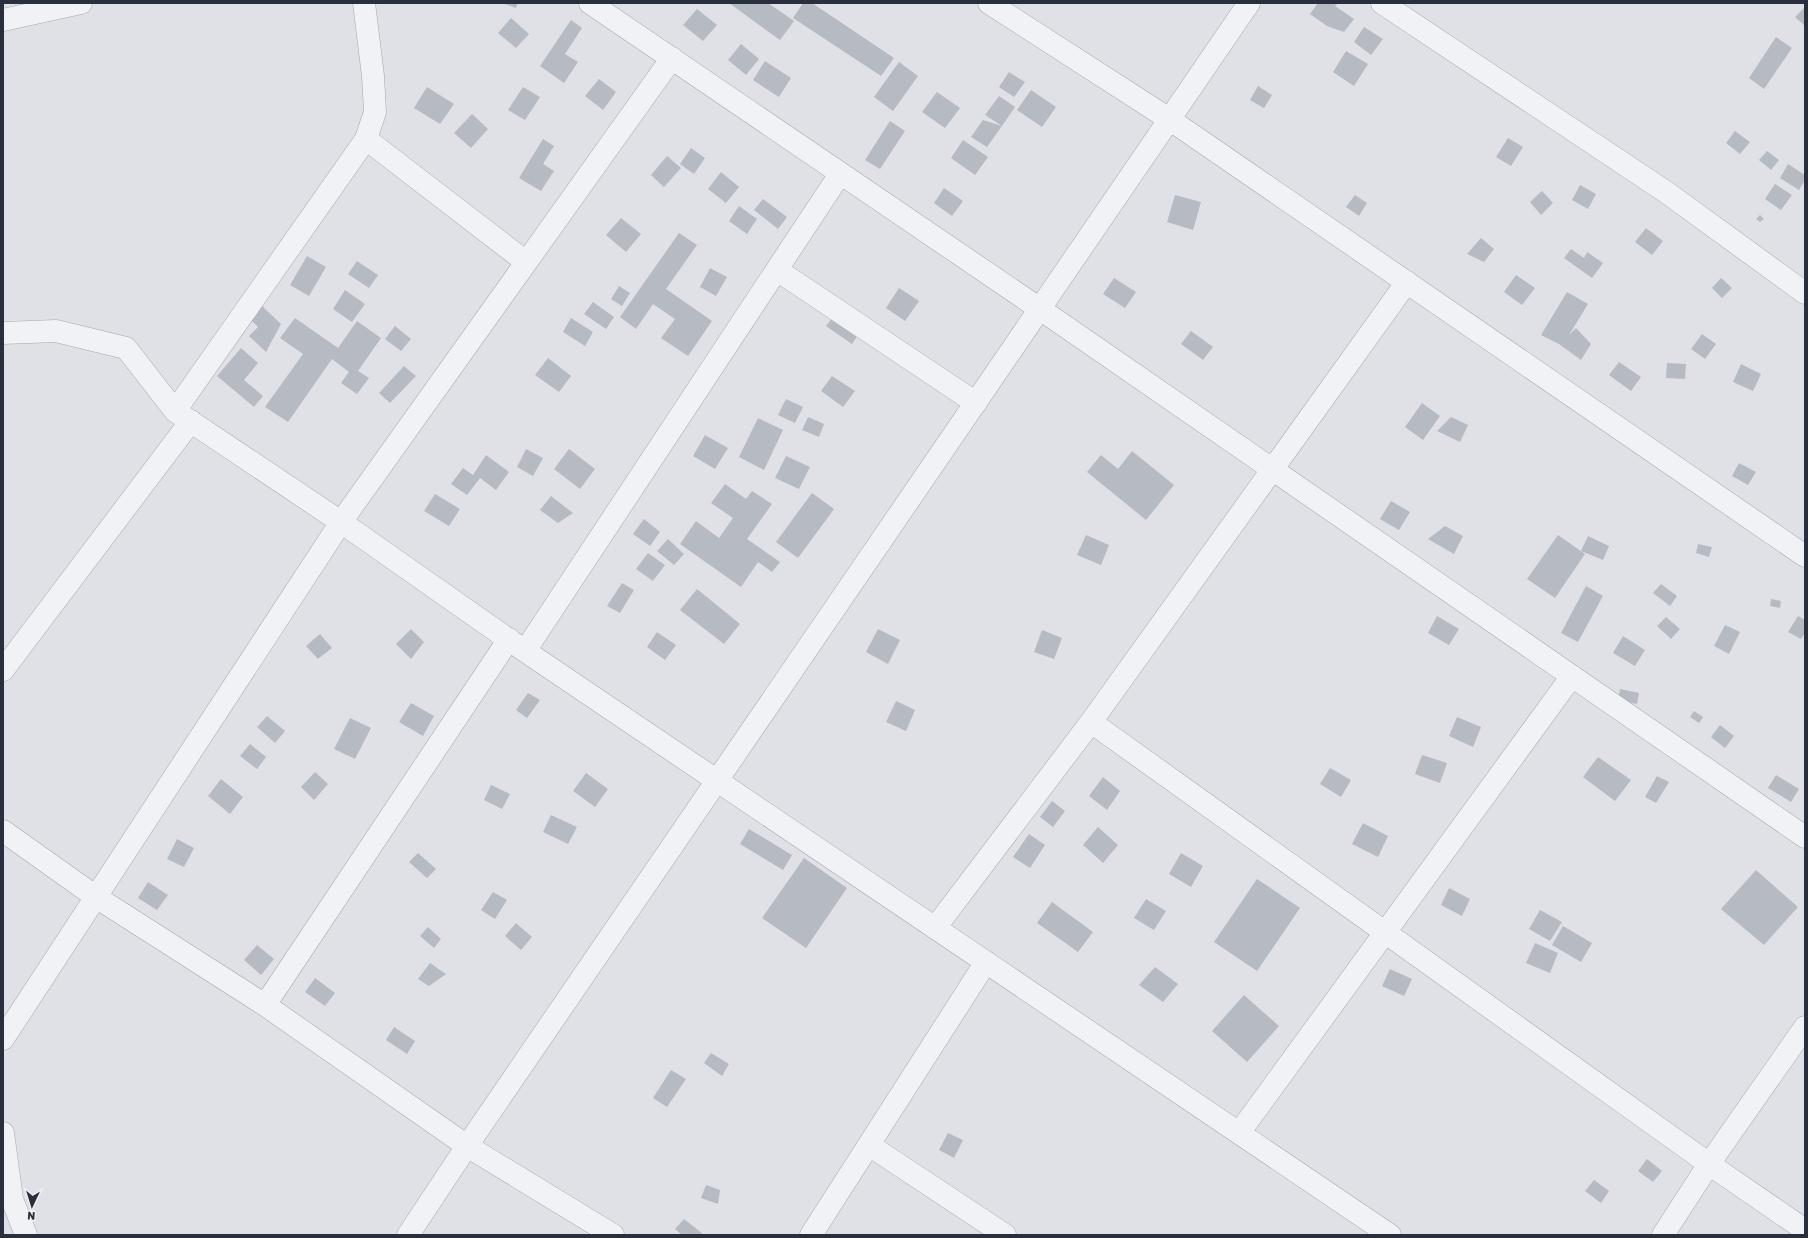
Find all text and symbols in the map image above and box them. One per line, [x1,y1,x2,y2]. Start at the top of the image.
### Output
north arrow [12,1186,52,1226]
text: N [27,1209,36,1222]

